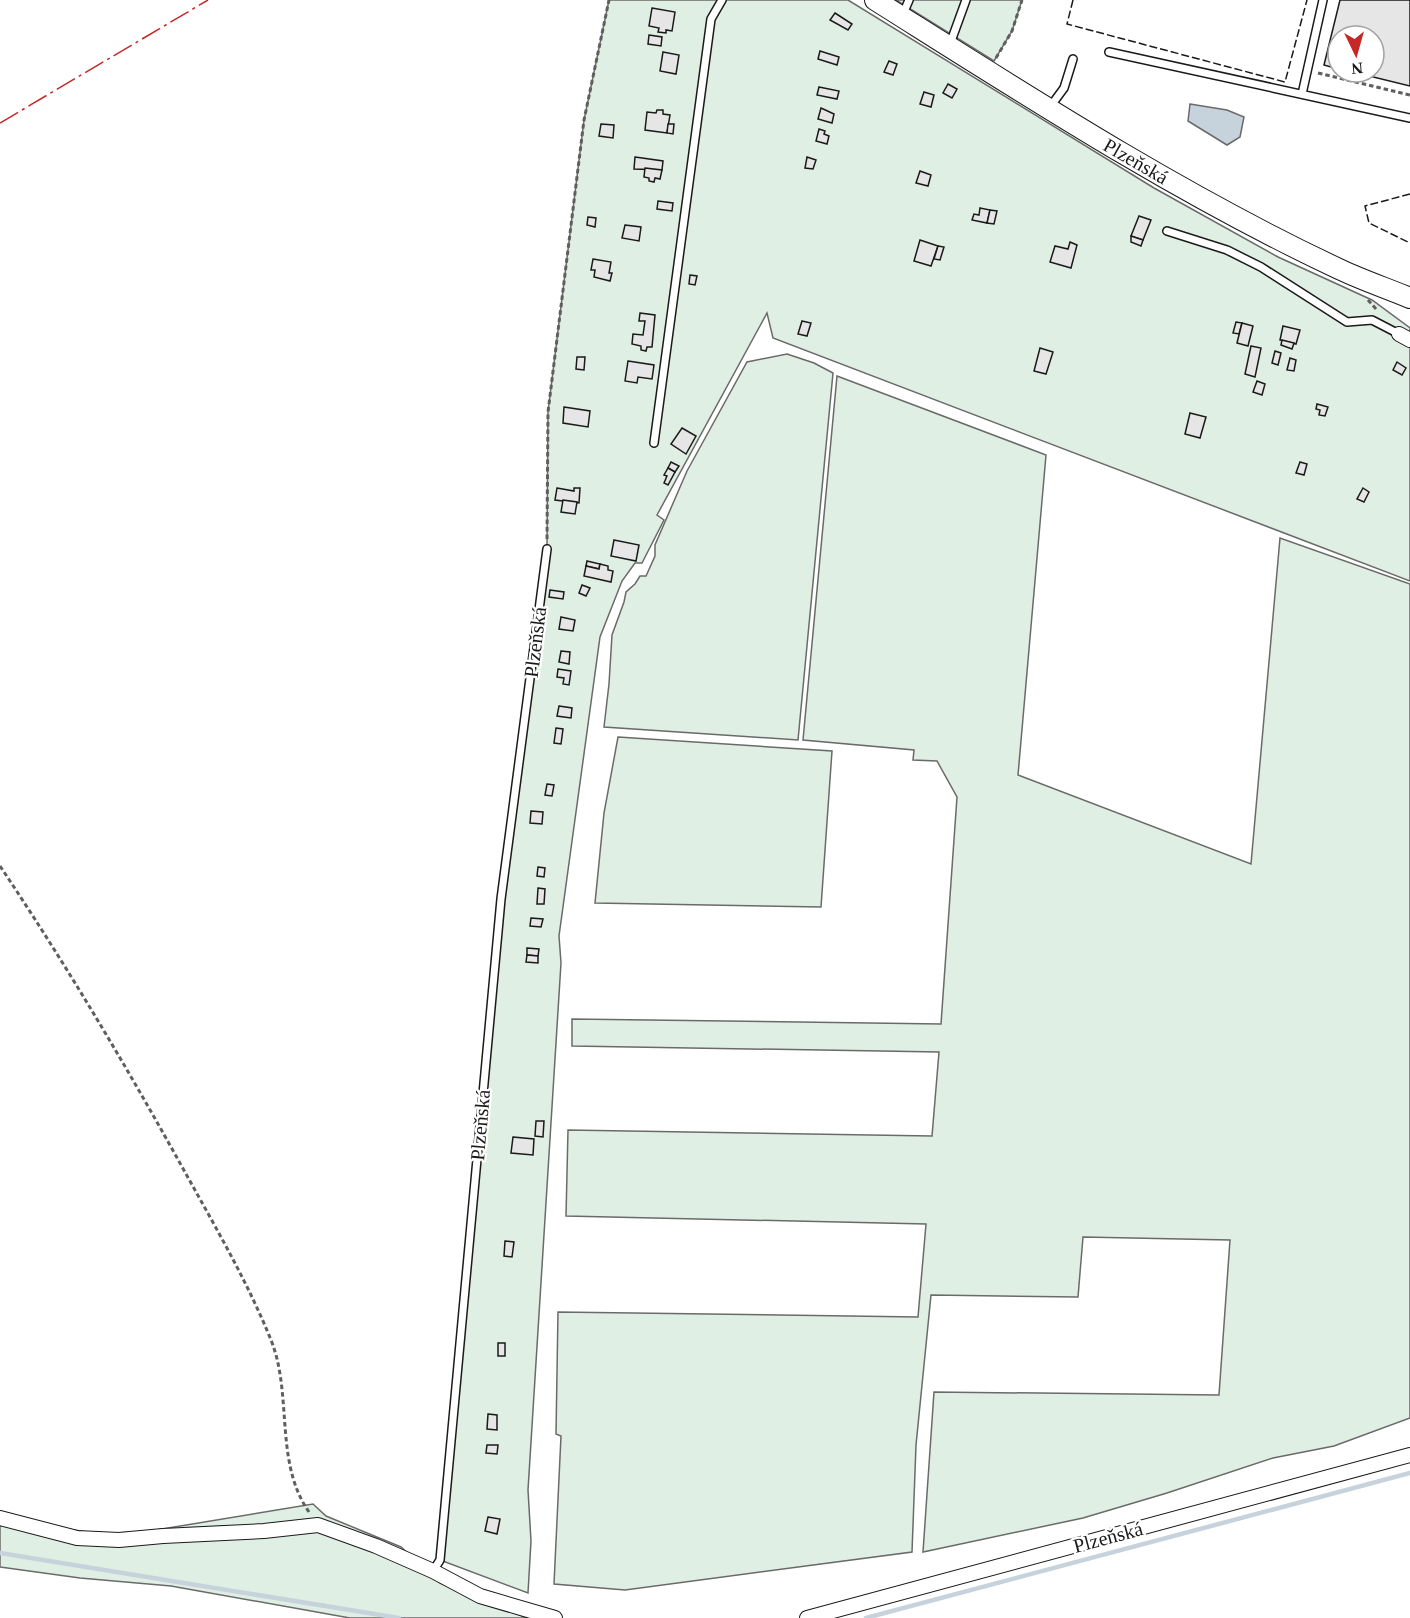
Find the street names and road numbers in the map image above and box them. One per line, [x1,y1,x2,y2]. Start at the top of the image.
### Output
street label: Plzeňská [1100,134,1172,188]
street label: Plzeňská [520,605,550,679]
street label: Plzeňská [466,1089,494,1161]
street label: Plzeňská [1071,1517,1145,1557]

